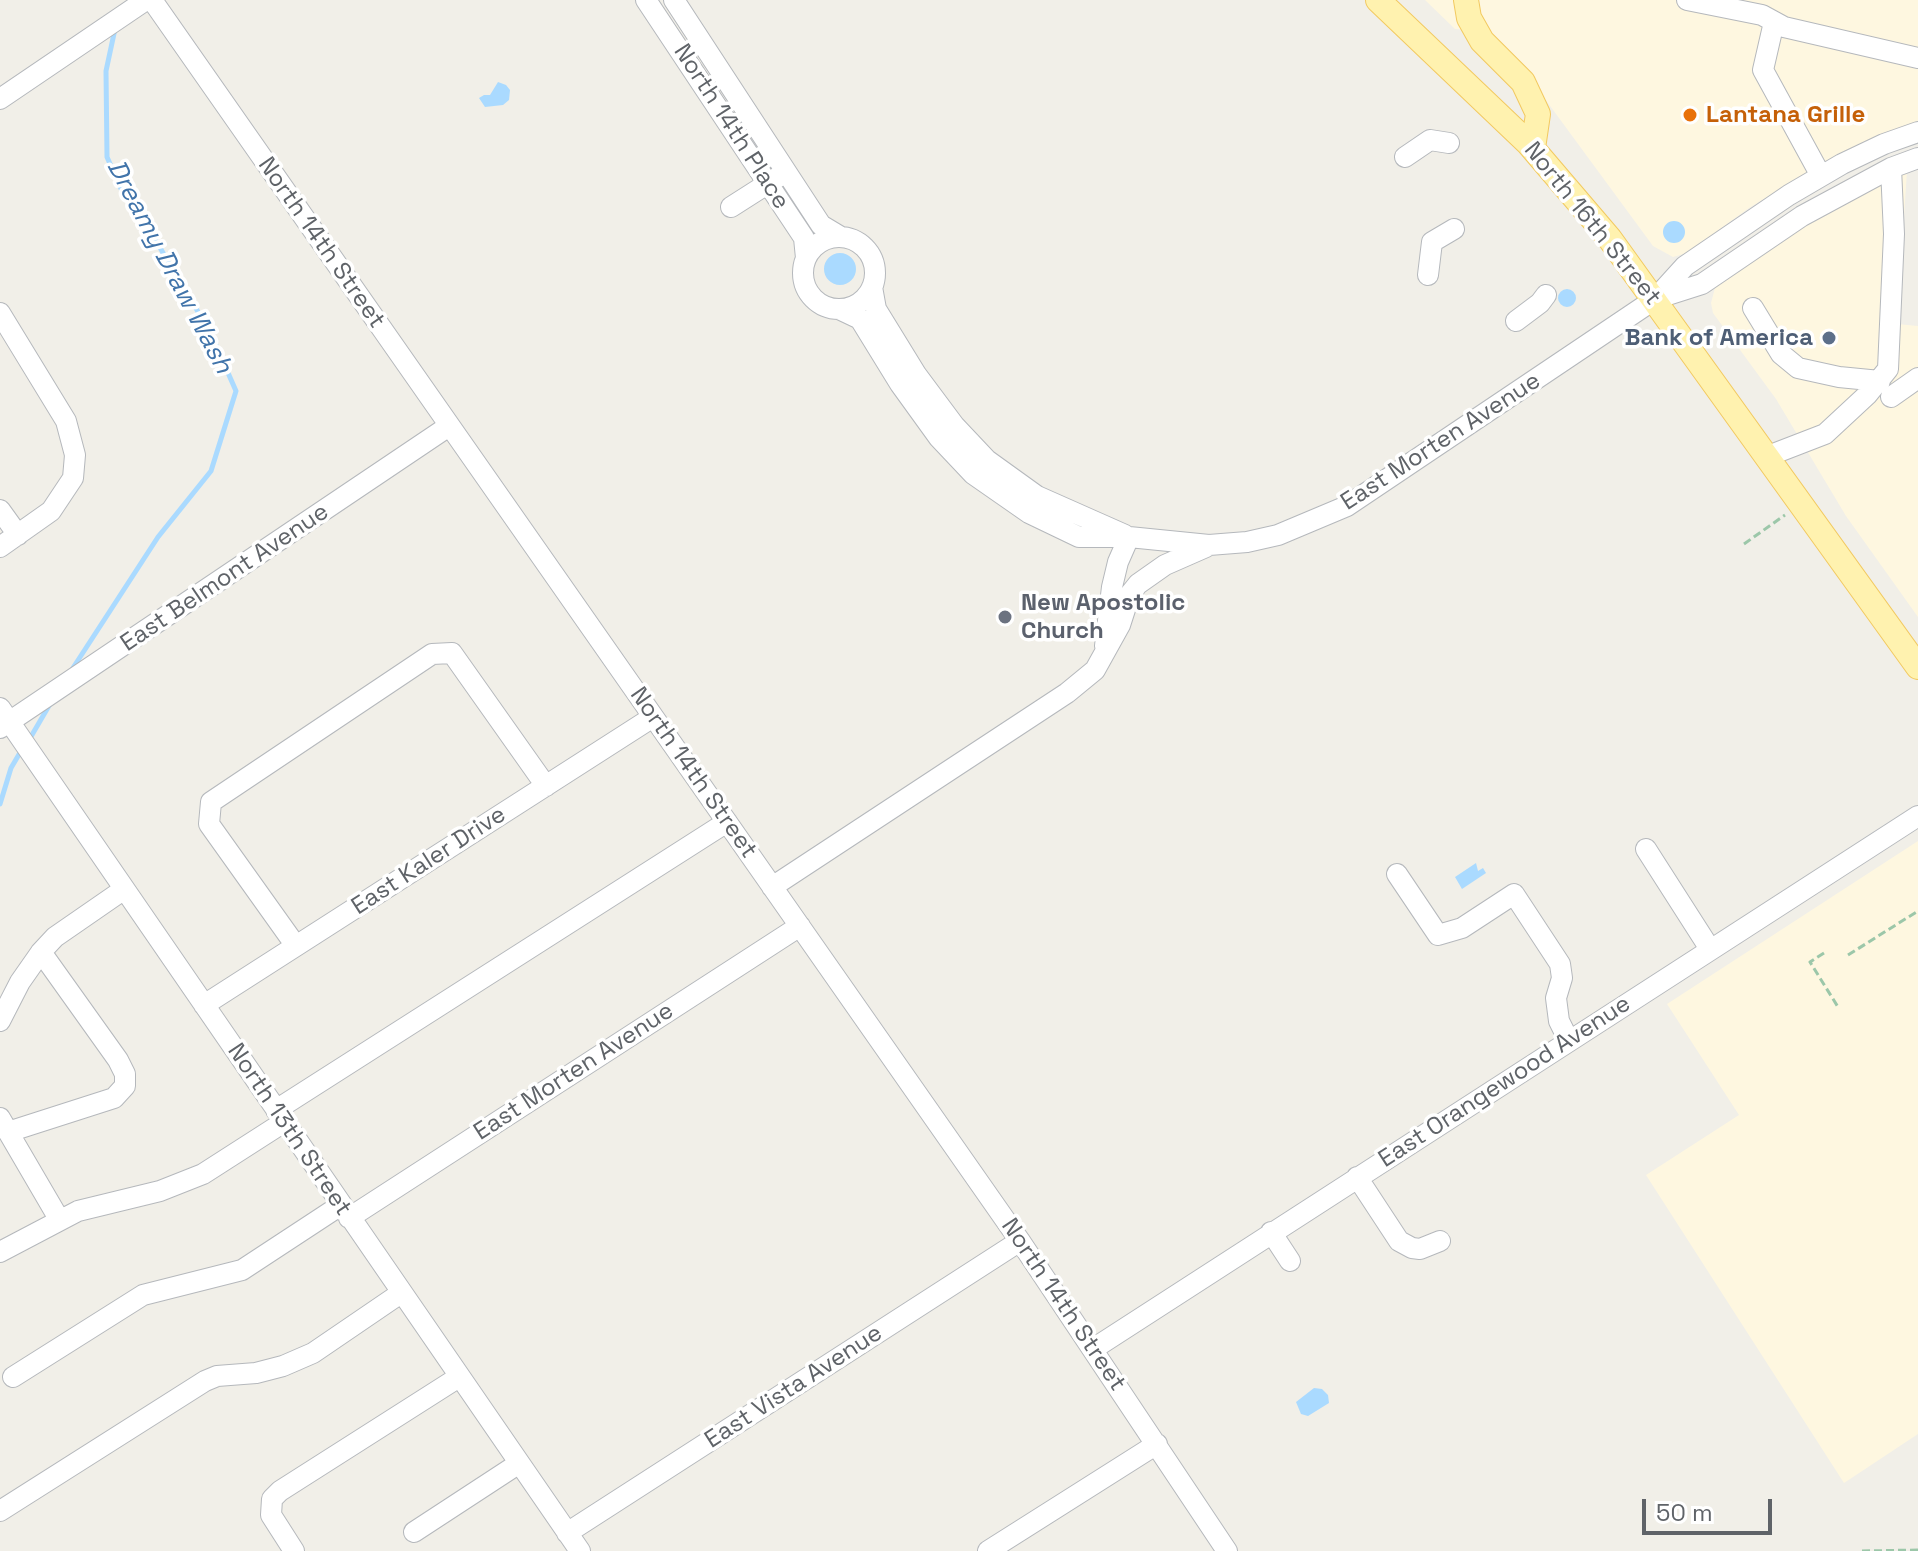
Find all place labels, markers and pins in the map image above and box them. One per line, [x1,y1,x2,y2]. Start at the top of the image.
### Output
place label: Lantana Grille [1706,101,1865,129]
marker: Lantana Grille [1681,106,1699,124]
place label: Bank of America [1625,324,1813,352]
marker: Bank of America [1820,329,1838,347]
place label: New Apostolic Church [1021,589,1185,645]
marker: New Apostolic Church [996,608,1014,626]

